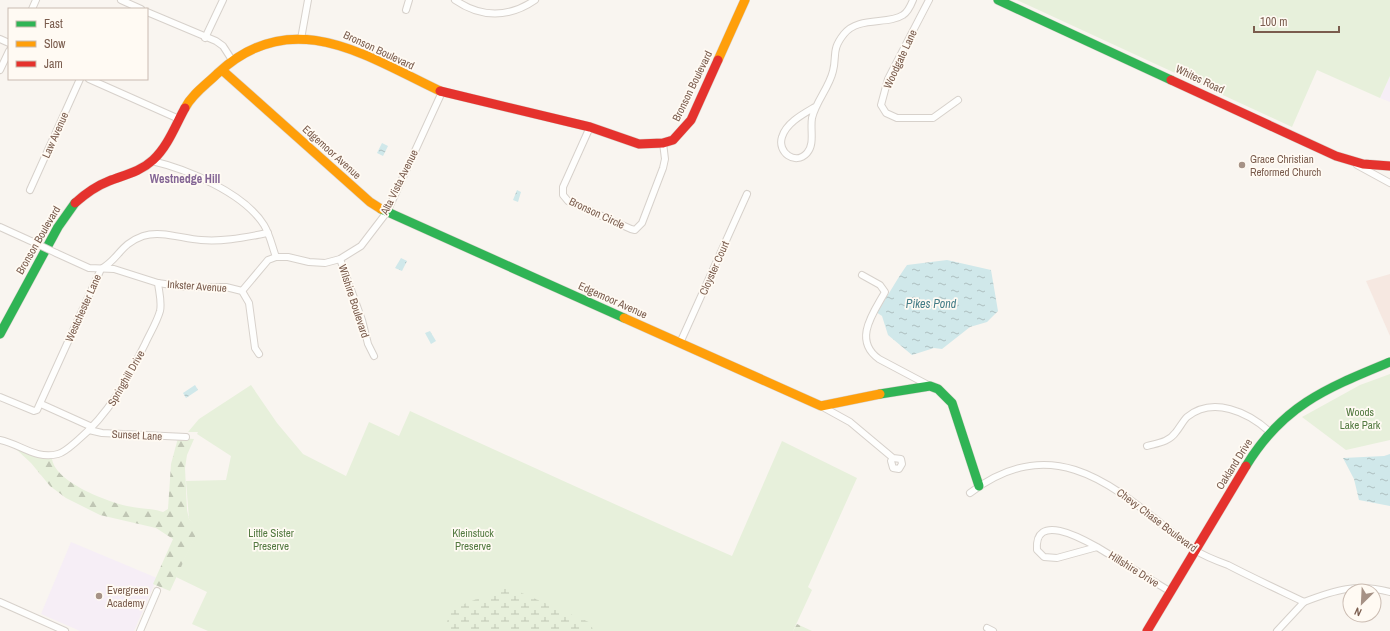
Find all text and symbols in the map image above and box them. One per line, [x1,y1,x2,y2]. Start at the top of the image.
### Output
legend [8,8,148,80]
scale bar [1254,8,1339,34]
text: 100 m [1260,14,1287,30]
text: Fast [44,16,63,32]
street label: Bronson Boulevard [341,27,417,73]
street label: Woodgate Lane [880,27,920,91]
text: Slow [44,36,66,52]
street label: Bronson Boulevard [669,48,715,124]
text: Jam [44,56,63,72]
street label: Whites Road [1173,62,1227,96]
street label: Law Avenue [39,110,71,160]
street label: Edgemoor Avenue [300,122,364,182]
street label: Alta Vista Avenue [377,147,421,218]
place label: Grace Christian Reformed Church [1250,152,1321,179]
marker: Grace Christian Reformed Church [1237,160,1247,170]
district label: Westnedge Hill [150,171,220,187]
street label: Bronson Circle [567,194,627,232]
street label: Bronson Boulevard [13,203,63,277]
street label: Cloyster Court [696,238,732,297]
street label: Wilshire Boulevard [336,263,372,339]
street label: Westchester Lane [62,272,104,344]
street label: Inkster Avenue [167,277,227,295]
street label: Edgemoor Avenue [576,279,650,321]
water label: Pikes Pond [906,296,957,312]
street label: Springhill Drive [104,348,148,408]
park label: Woods Lake Park [1340,405,1381,432]
street label: Sunset Lane [111,427,163,443]
street label: Oakland Drive [1213,436,1255,492]
street label: Chevy Chase Boulevard [1114,485,1200,555]
park label: Little Sister Preserve [248,526,294,553]
park label: Kleinstuck Preserve [452,526,494,553]
street label: Hillshire Drive [1106,548,1162,590]
place label: Evergreen Academy [106,583,149,610]
north arrow [1342,583,1382,623]
marker: Evergreen Academy [94,591,104,601]
text: N [1352,604,1364,620]

